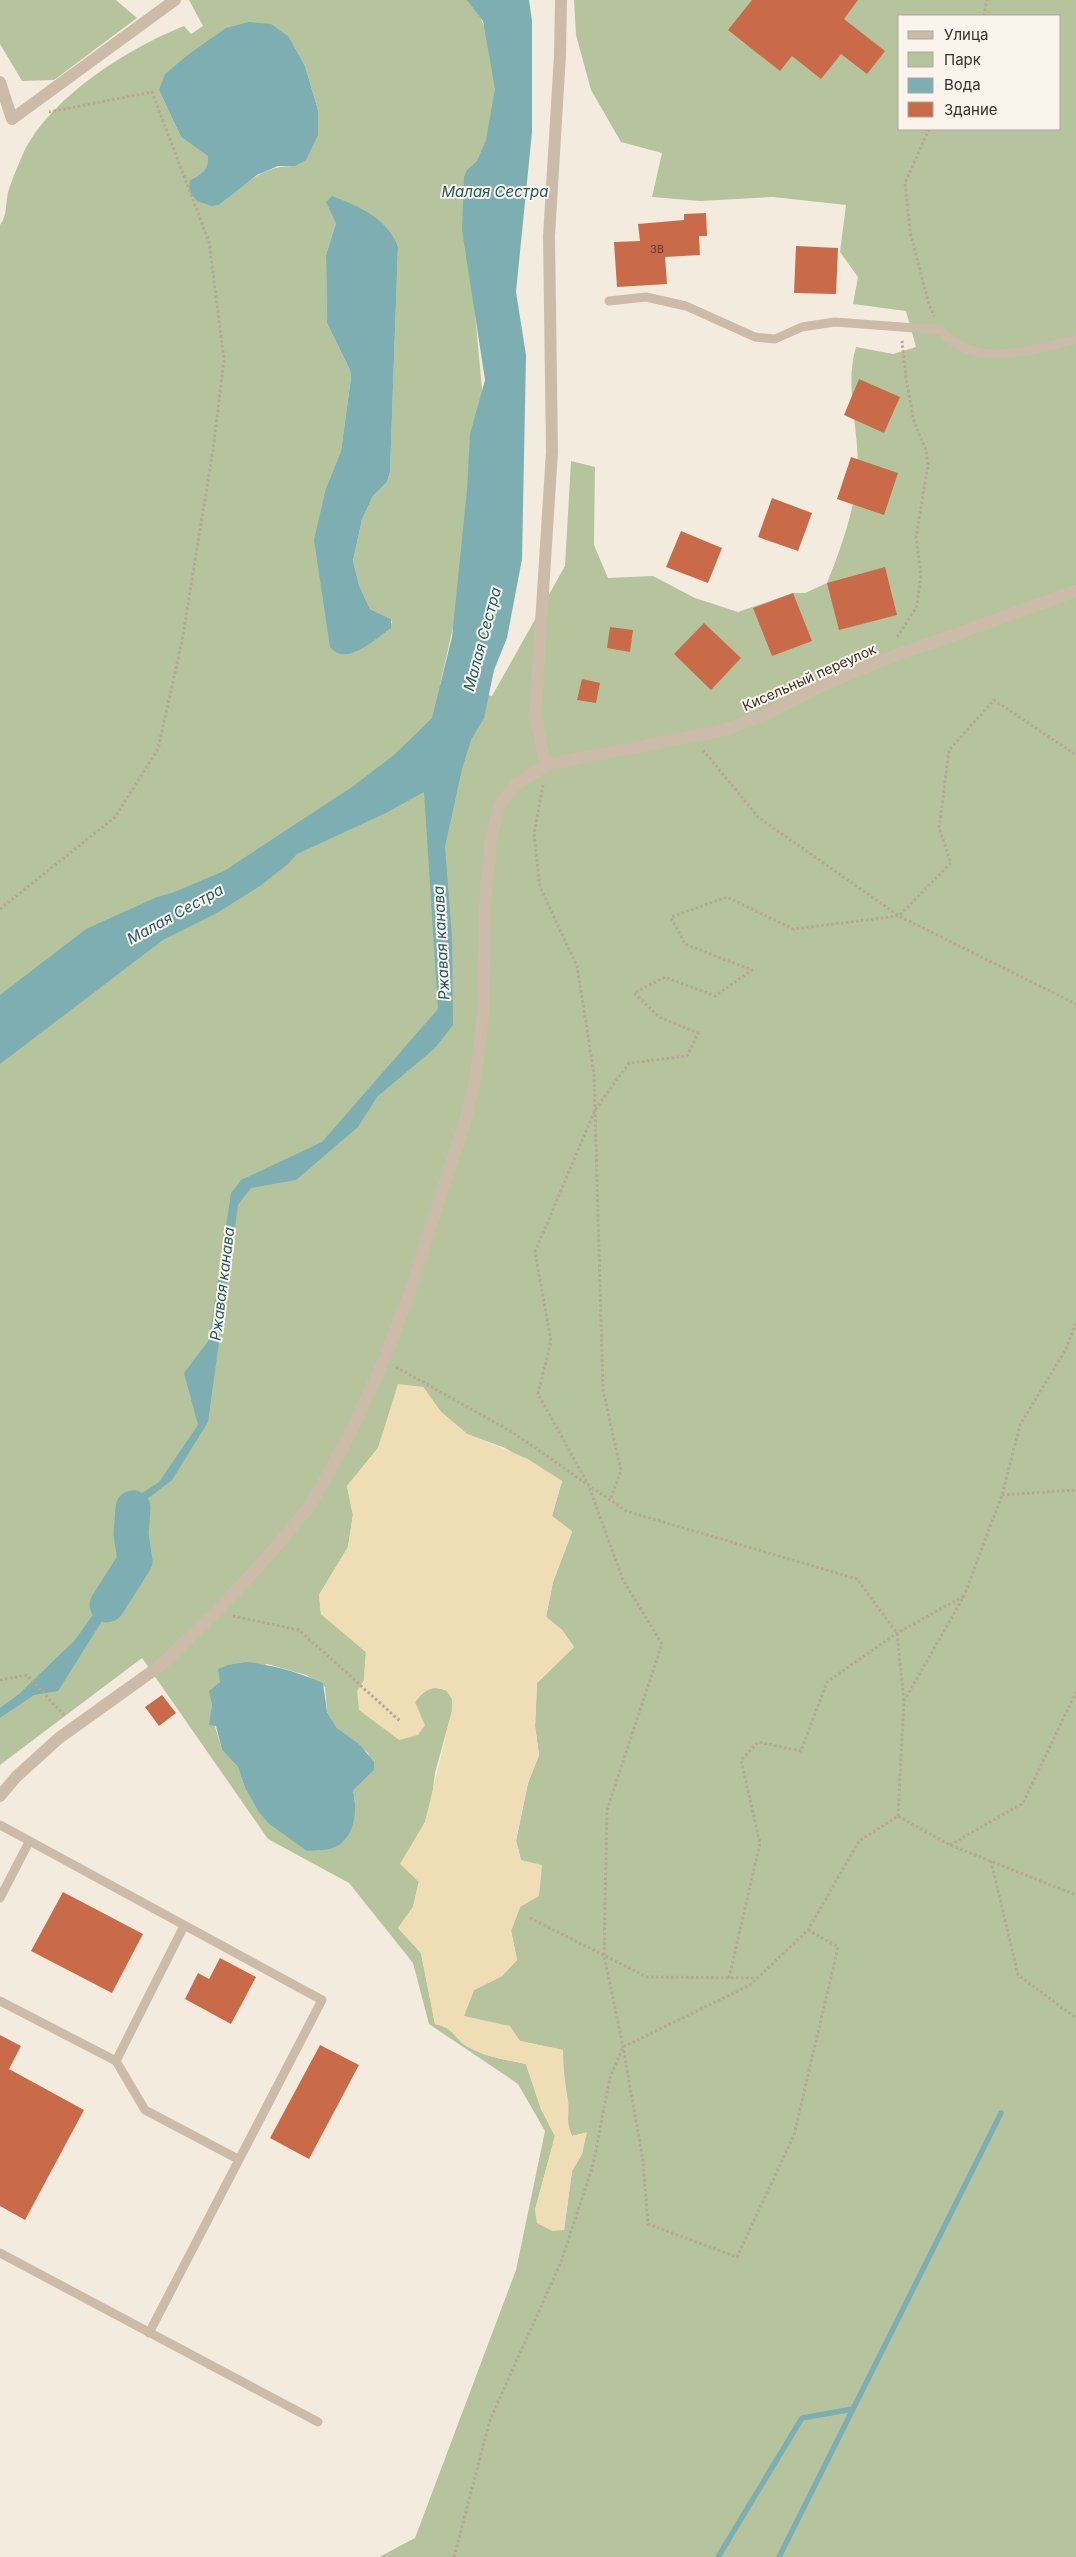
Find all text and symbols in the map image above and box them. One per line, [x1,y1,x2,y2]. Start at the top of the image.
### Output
legend [898,15,1061,130]
text: Улица [944,25,988,44]
text: Парк [944,50,981,69]
text: Вода [944,75,981,94]
text: Здание [944,100,998,119]
water label: Малая Сестра [441,182,549,201]
house number: 3В [650,242,664,256]
water label: Малая Сестра [459,585,505,693]
street label: Кисельный переулок [739,640,879,714]
water label: Малая Сестра [124,880,226,948]
water label: Ржавая канава [429,885,453,1001]
water label: Ржавая канава [206,1226,238,1342]

